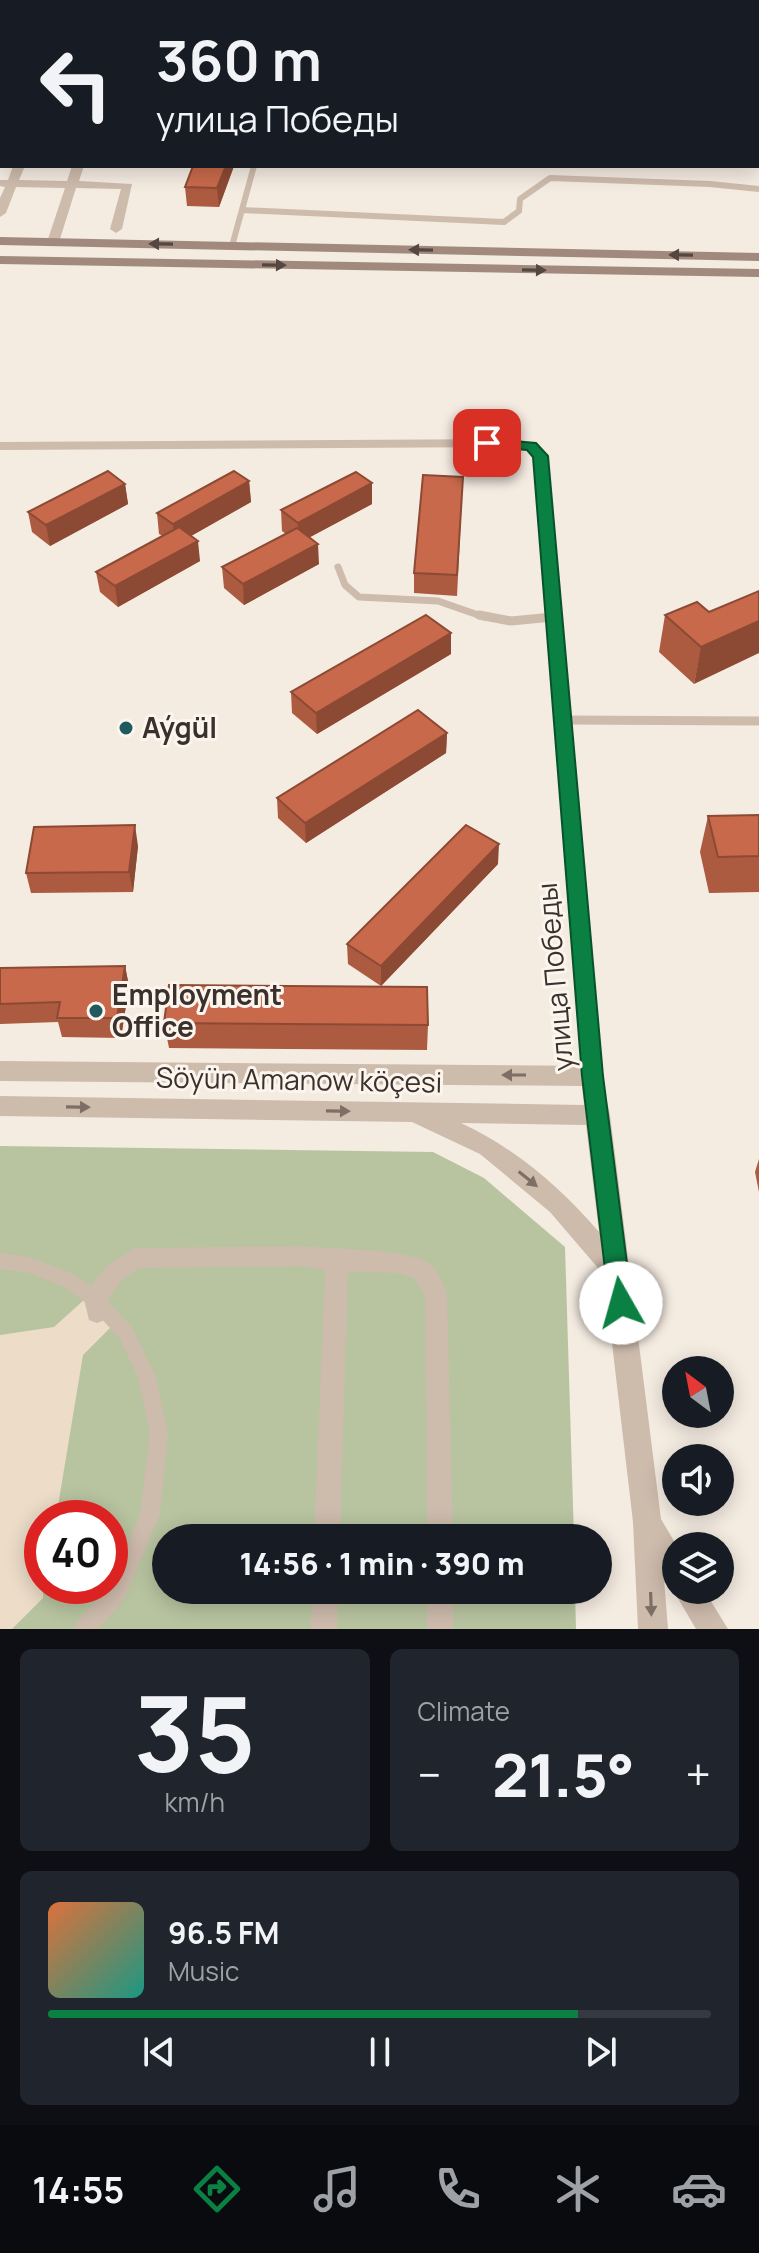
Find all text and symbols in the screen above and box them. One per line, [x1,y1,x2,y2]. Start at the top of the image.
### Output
text: 360 m [156,21,322,98]
icon: left [24,32,128,136]
text: улица Победы [156,94,399,143]
one-way arrow [148,238,173,251]
one-way arrow [408,243,433,256]
one-way arrow [668,249,693,261]
one-way arrow [262,259,287,271]
one-way arrow [522,263,547,276]
pin [453,409,521,477]
icon: arrive [465,421,509,465]
place label: Aýgül [142,708,217,746]
marker: Aýgül [117,719,135,737]
street label: улица Победы [527,881,581,1073]
place label: Employment Office [112,975,282,1045]
marker: Employment Office [87,1002,105,1020]
street label: Söyün Amanow köçesi [155,1058,443,1100]
one-way arrow [501,1069,526,1082]
one-way arrow [66,1101,91,1113]
one-way arrow [326,1104,351,1117]
one-way arrow [518,1170,538,1187]
position arrow [579,1261,663,1345]
north arrow [662,1356,734,1428]
map controls [662,1356,734,1604]
button: sound [662,1444,734,1516]
speed limit sign: 40 [24,1500,128,1604]
button: layers [662,1532,734,1604]
text: 14:56 · 1 min · 390 m [239,1543,525,1584]
one-way arrow [645,1592,658,1617]
text: 35 [134,1661,255,1803]
text: Climate [418,1693,510,1729]
text: 21.5° [492,1733,635,1815]
text: − [418,1744,441,1804]
text: + [686,1744,711,1804]
text: km/h [165,1784,225,1820]
text: 96.5 FM [168,1912,279,1953]
text: Music [168,1953,239,1989]
icon: previous [137,2030,181,2074]
icon: pause [358,2030,402,2074]
icon: next [579,2030,623,2074]
icon: directions [189,2161,245,2217]
icon: music [309,2161,365,2217]
icon: phone [430,2161,486,2217]
icon: climate [550,2161,606,2217]
icon: car [671,2161,727,2217]
text: 14:55 [32,2165,124,2214]

